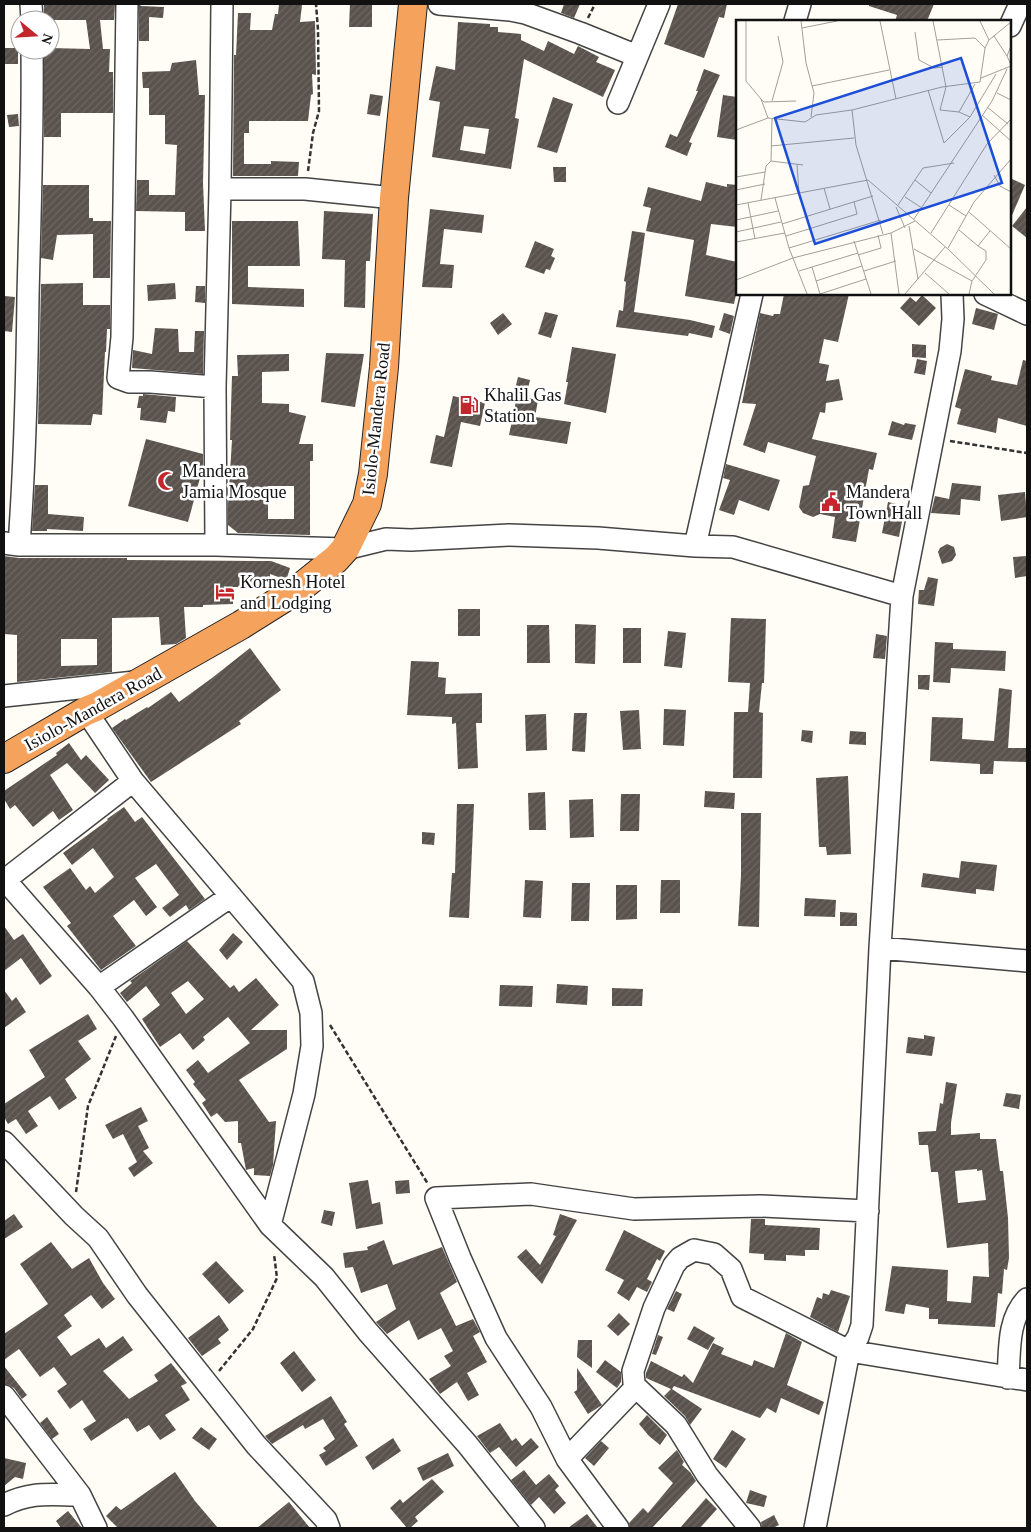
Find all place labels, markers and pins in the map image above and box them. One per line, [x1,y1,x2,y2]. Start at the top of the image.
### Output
place label: Khalil Gas Station [484,385,561,426]
fuel station icon: Khalil Gas Station [458,394,480,416]
place label: Mandera Jamia Mosque [182,461,286,502]
mosque icon: Mandera Jamia Mosque [156,470,178,492]
place label: Mandera Town Hall [846,482,922,523]
public building icon: Mandera Town Hall [820,491,842,513]
place label: Kornesh Hotel and Lodging [240,572,345,613]
hotel icon: Kornesh Hotel and Lodging [214,581,236,603]

